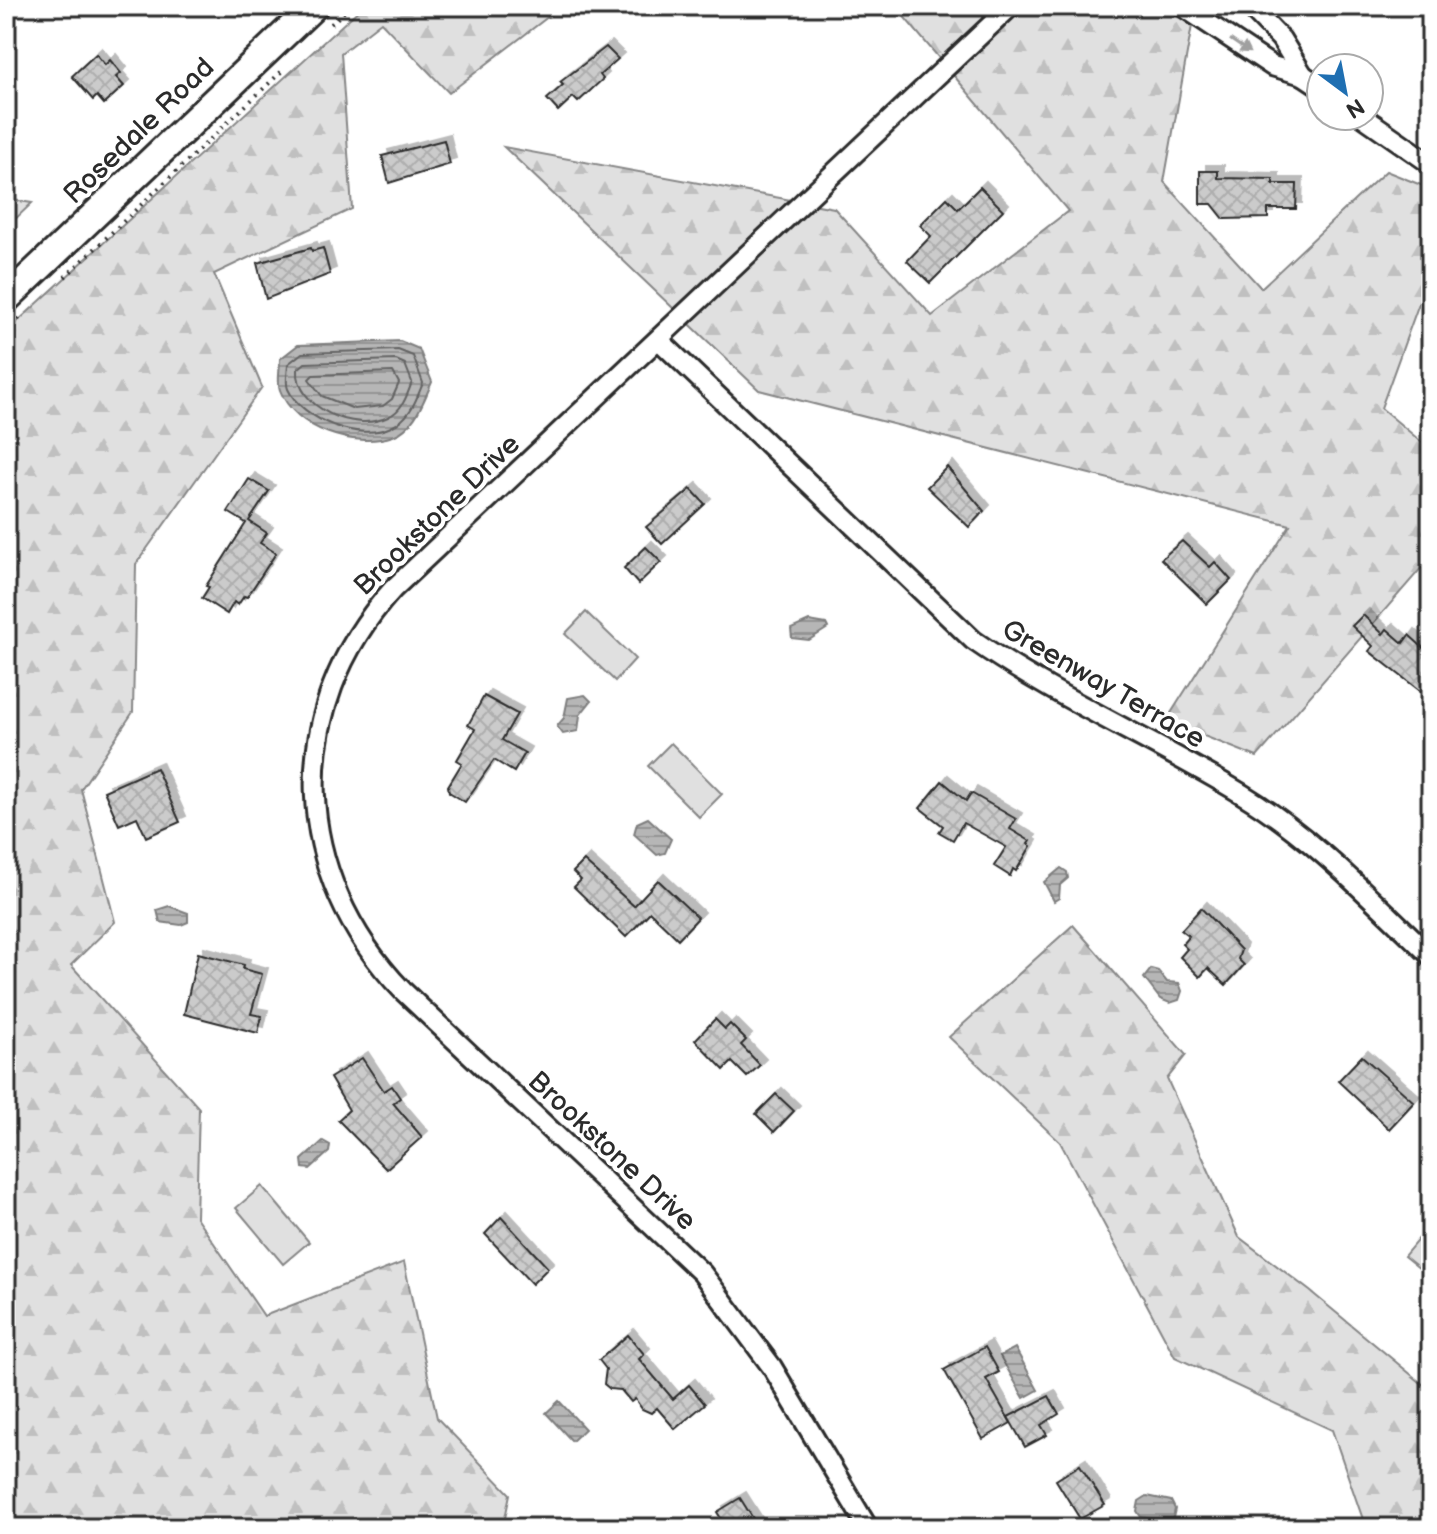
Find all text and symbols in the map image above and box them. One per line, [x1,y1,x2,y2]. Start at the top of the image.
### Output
one-way arrow [1229,38,1250,53]
street label: Rosedale Road [57,51,221,211]
north arrow [1305,52,1385,132]
text: N [1341,92,1369,124]
street label: Brookstone Drive [347,428,527,603]
street label: Greenway Terrace [996,613,1211,756]
street label: Brookstone Drive [521,1065,703,1237]

